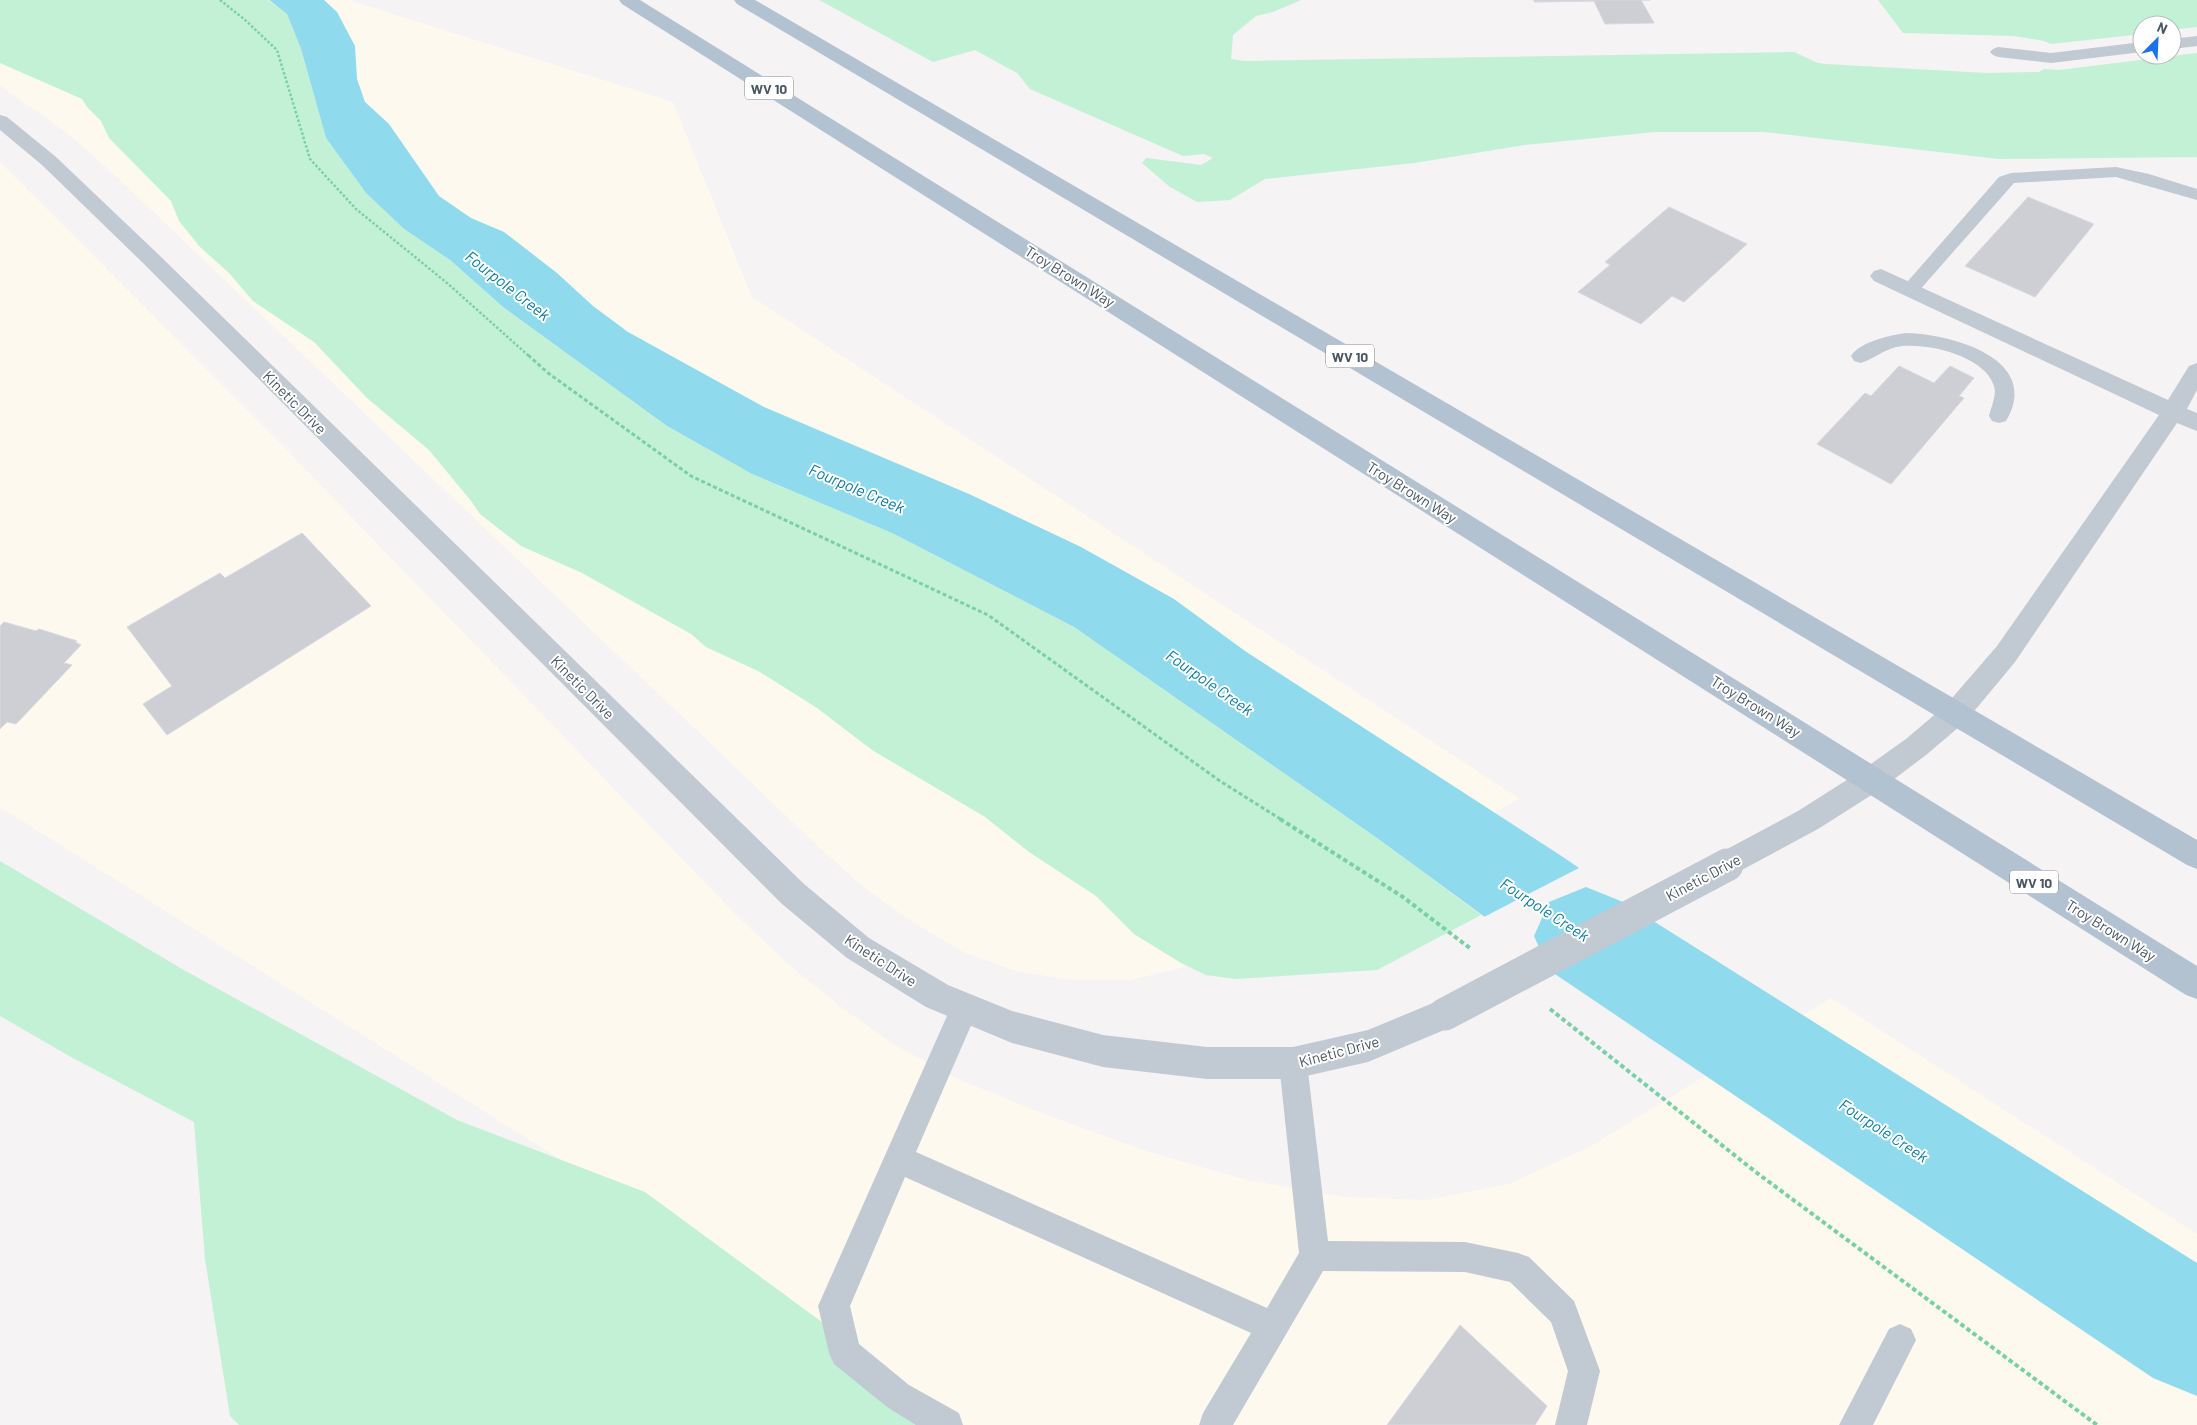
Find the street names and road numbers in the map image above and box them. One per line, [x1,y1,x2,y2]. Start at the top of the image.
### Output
road number: WV 10 [745,76,793,100]
street label: Troy Brown Way [1022,241,1118,311]
road number: WV 10 [1326,344,1374,368]
street label: Kinetic Drive [260,367,330,437]
street label: Troy Brown Way [1364,457,1460,527]
street label: Kinetic Drive [548,652,618,722]
street label: Troy Brown Way [1708,671,1804,741]
street label: Kinetic Drive [1662,850,1744,904]
road number: WV 10 [2010,870,2058,894]
street label: Troy Brown Way [2063,895,2159,965]
street label: Kinetic Drive [842,930,920,990]
street label: Kinetic Drive [1297,1032,1381,1070]

